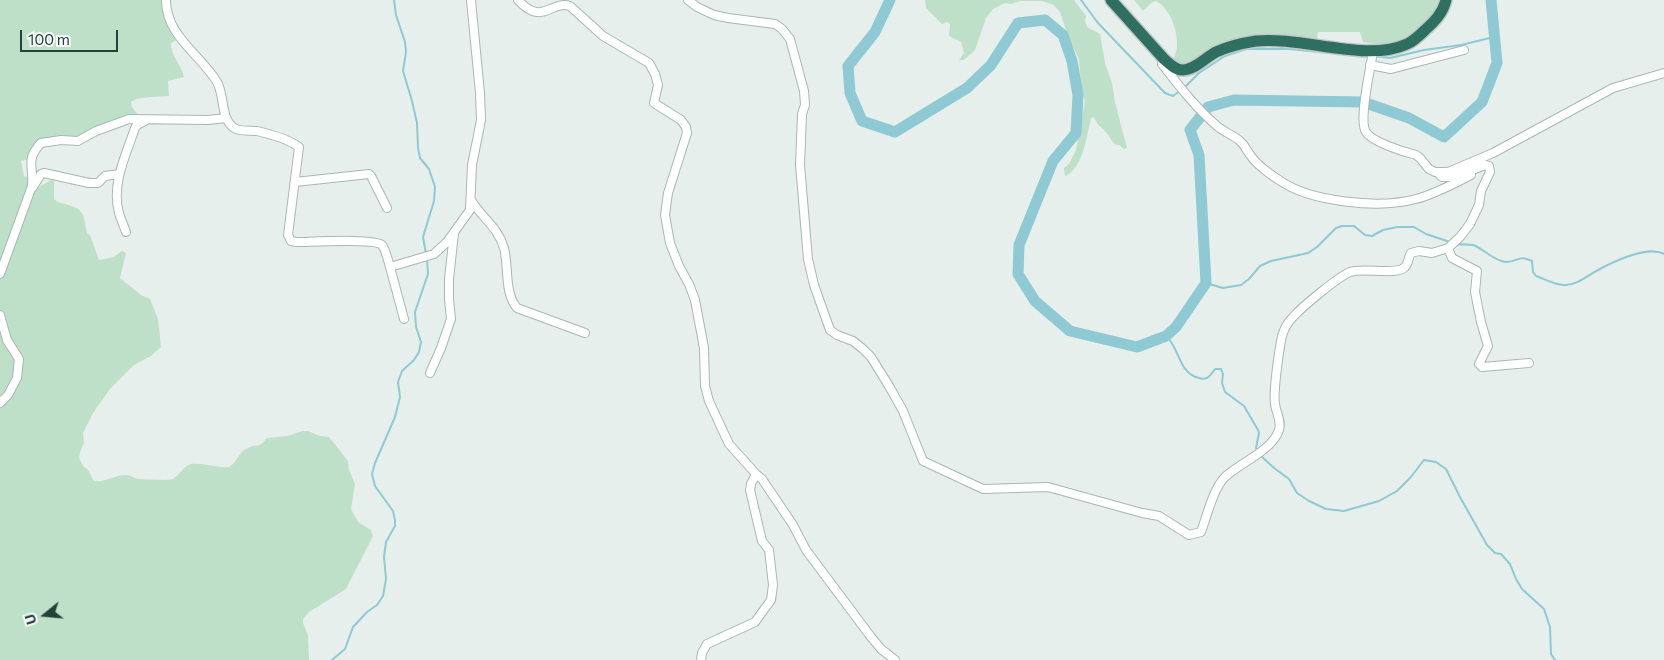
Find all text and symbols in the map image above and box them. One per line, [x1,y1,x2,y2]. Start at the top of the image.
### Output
scale bar [22,20,120,52]
text: 100 m [28,30,70,48]
north arrow [20,590,70,640]
text: U [21,612,40,627]

